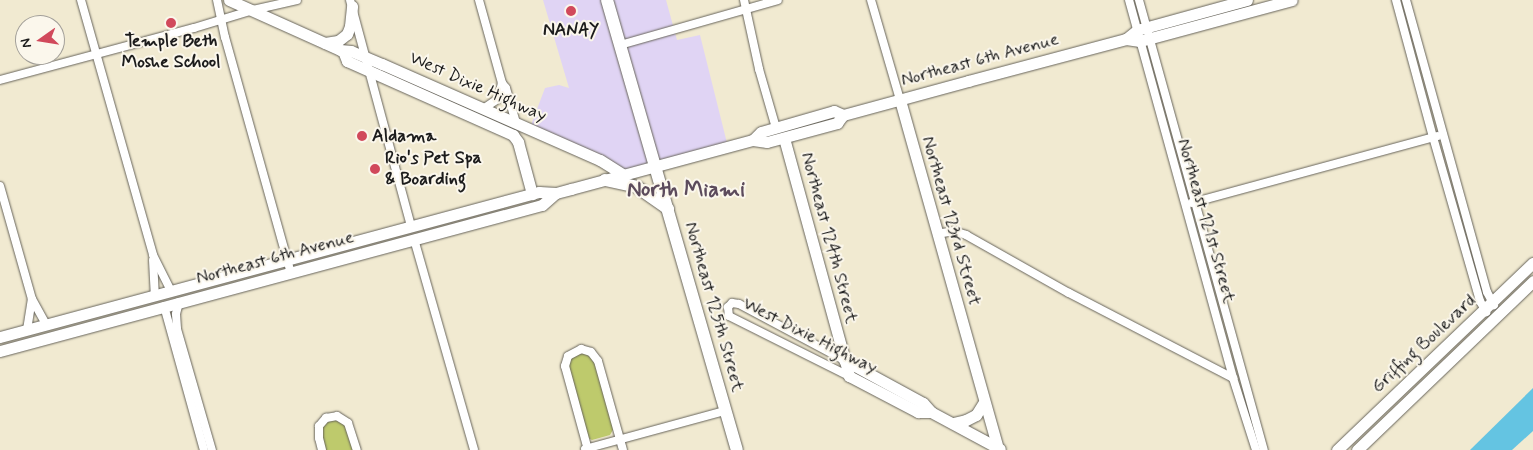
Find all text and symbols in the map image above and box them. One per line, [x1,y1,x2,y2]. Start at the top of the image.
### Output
marker: NANAY [565,5,577,17]
north arrow [15,15,65,65]
marker: Temple Beth Moshe School [165,17,177,29]
place label: NANAY [543,19,599,41]
street label: Northeast 6th Avenue [899,29,1061,91]
place label: Temple Beth Moshe School [122,31,220,74]
text: N [17,37,36,50]
street label: West Dixie Highway [406,47,550,127]
place label: Aldama [372,125,436,147]
marker: Aldama [356,130,368,142]
street label: Northeast 123rd Street [917,134,985,308]
street label: Northeast 121st Street [1172,136,1240,306]
place label: Rio's Pet Spa & Boarding [385,148,480,190]
street label: Northeast 124th Street [796,150,862,326]
marker: Rio's Pet Spa & Boarding [369,163,381,175]
district label: North Miami [627,178,745,204]
street label: Northeast 125th Street [679,220,749,394]
street label: Northeast 6th Avenue [194,227,356,289]
street label: Griffing Boulevard [1368,291,1480,397]
street label: West Dixie Highway [739,293,881,379]

